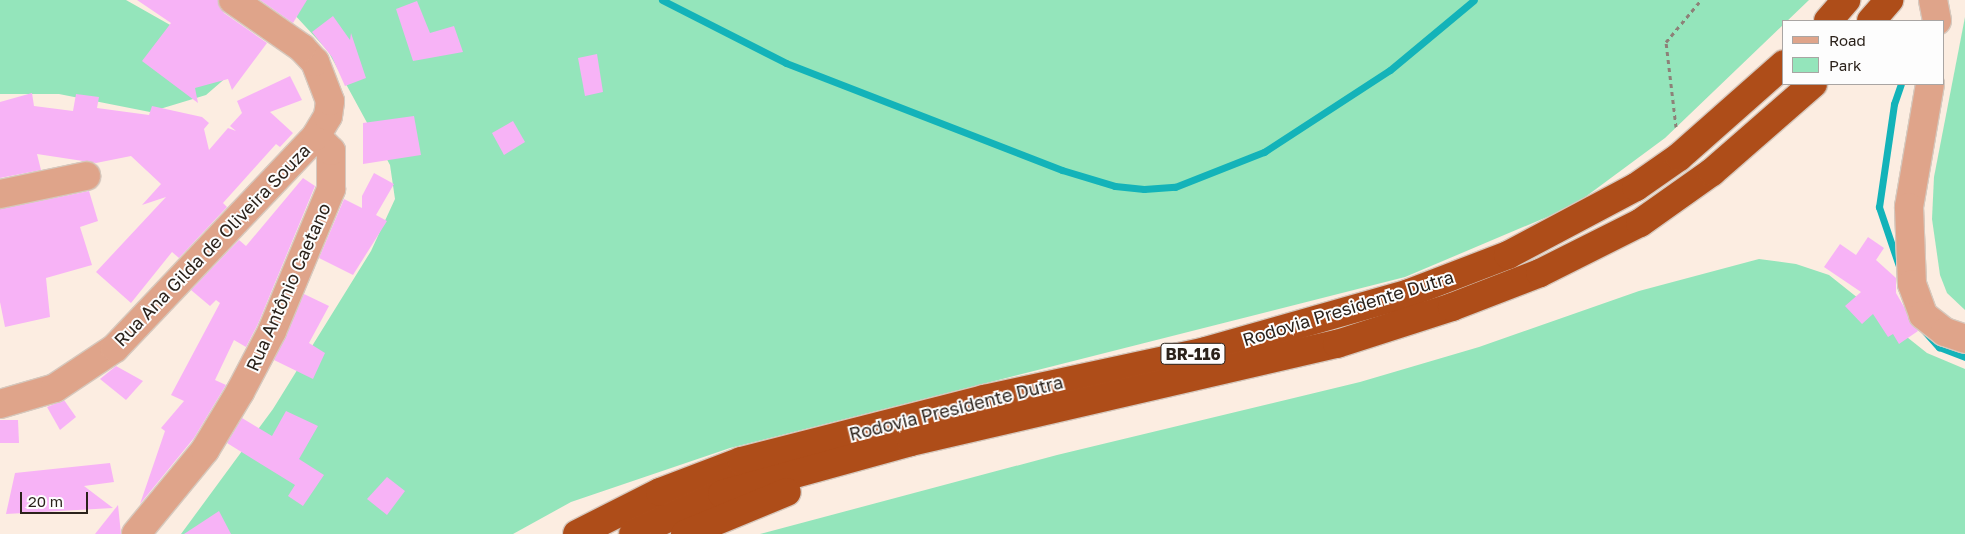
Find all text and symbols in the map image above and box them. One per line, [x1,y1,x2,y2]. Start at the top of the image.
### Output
legend [1782,20,1945,85]
text: Road [1829,31,1866,49]
text: Park [1829,56,1861,74]
street label: Rua Ana Gilda de Oliveira Souza [109,139,315,351]
street label: Rua Antônio Caetano [241,200,335,374]
street label: Rodovia Presidente Dutra [1240,266,1456,350]
road number: BR-116 [1159,340,1227,368]
street label: Rodovia Presidente Dutra [847,371,1065,445]
scale bar [22,482,90,514]
text: 20 m [28,492,63,510]

